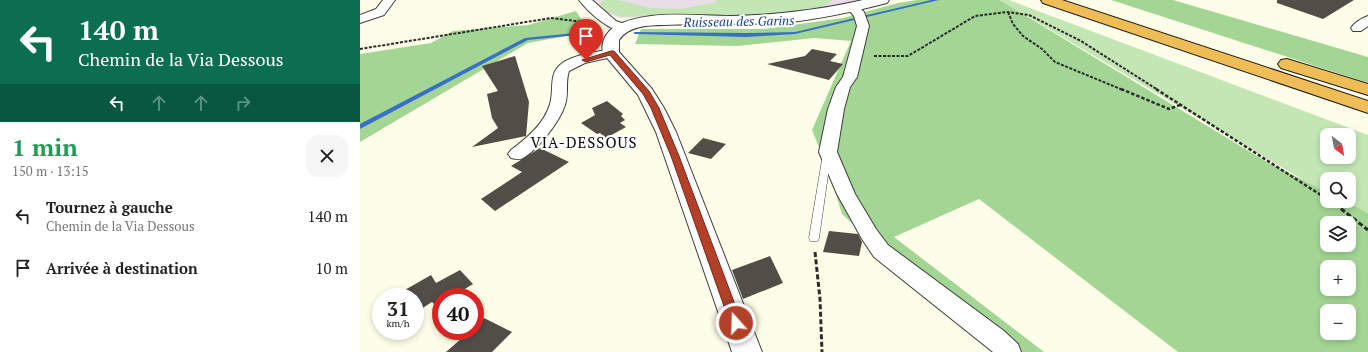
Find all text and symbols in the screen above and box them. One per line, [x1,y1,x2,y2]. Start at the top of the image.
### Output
text: 140 m [78,11,159,48]
water label: Ruisseau des Garins [682,11,795,31]
icon: left [12,16,64,68]
pin [569,19,603,60]
icon: arrive [575,25,597,47]
text: Chemin de la Via Dessous [78,47,284,71]
icon: left [106,92,128,114]
icon: ahead [148,92,170,114]
icon: ahead [190,92,212,114]
icon: right [232,92,254,114]
north arrow [1320,128,1356,164]
map controls [1320,128,1356,340]
text: 1 min [12,131,78,163]
district label: VIA-DESSOUS [530,132,638,152]
button: close [306,135,348,177]
text: 150 m · 13:15 [12,162,89,180]
button: search [1320,172,1356,208]
text: Tournez à gauche [46,197,173,217]
icon: left [12,205,34,227]
text: 140 m [307,206,348,226]
button: layers [1320,216,1356,252]
text: Chemin de la Via Dessous [46,217,195,235]
icon: arrive [12,257,34,279]
text: Arrivée à destination [46,258,198,278]
text: 10 m [315,258,348,278]
button: + [1320,260,1356,296]
speed limit sign: 40 [432,288,484,340]
text: 31 [387,295,409,322]
position arrow [715,302,757,344]
button: − [1320,304,1356,340]
text: km/h [386,317,410,330]

